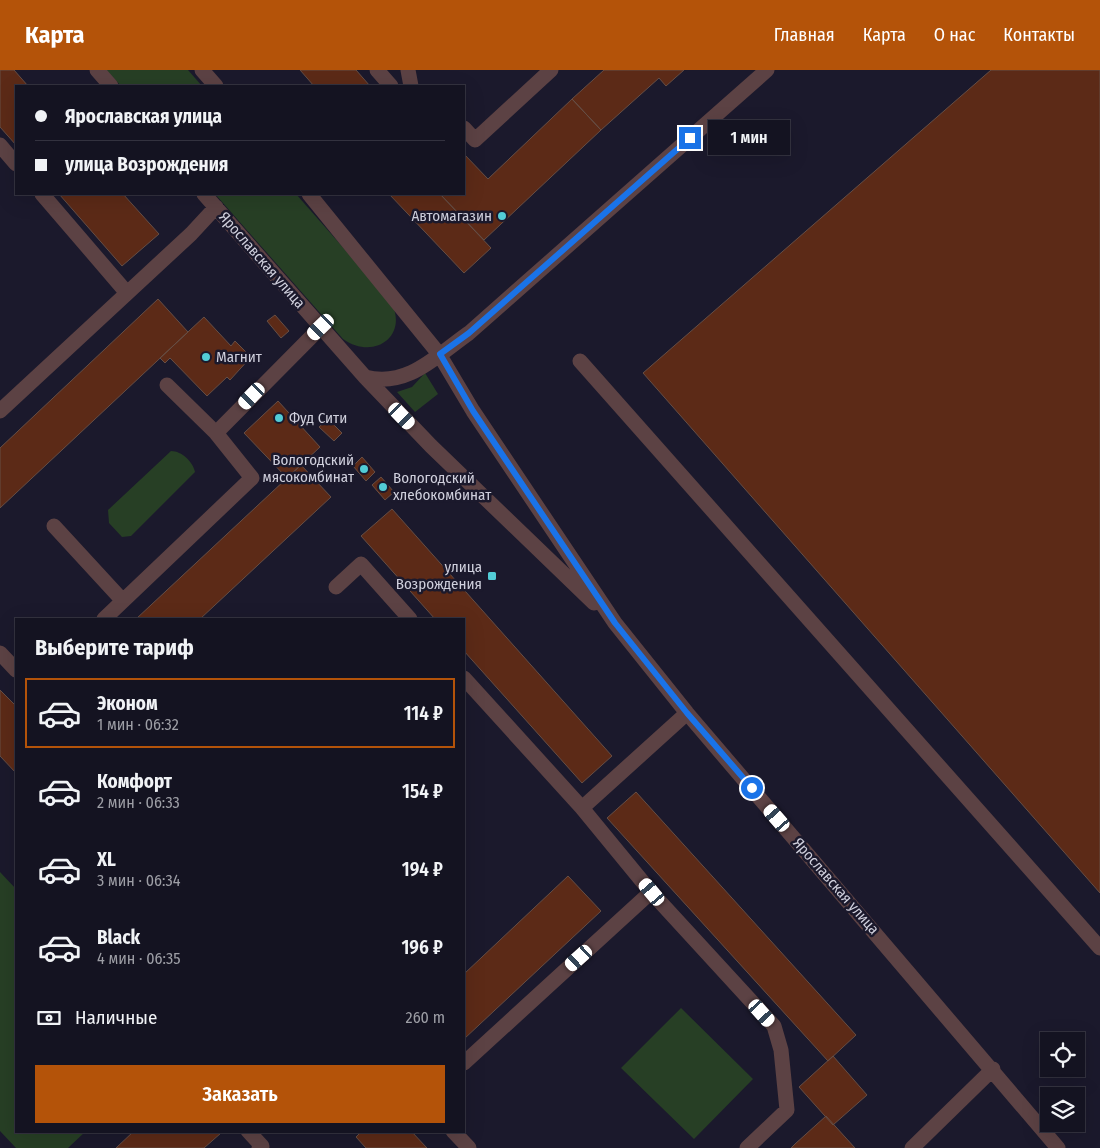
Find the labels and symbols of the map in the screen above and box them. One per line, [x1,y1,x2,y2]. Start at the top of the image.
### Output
callout: 1 мин [708,120,790,156]
route end [679,127,701,149]
place label: Автомагазин [411,207,492,225]
street label: Ярославская улица [215,208,309,312]
marker: Автомагазин [496,210,508,222]
car [304,311,337,343]
place label: Магнит [216,348,263,366]
marker: Магнит [200,351,212,363]
car [236,380,267,412]
car [386,400,417,432]
place label: Фуд Сити [289,409,347,427]
marker: Фуд Сити [273,412,285,424]
place label: Вологодский мясокомбинат [263,451,355,486]
marker: Вологодский мясокомбинат [358,463,370,475]
place label: Вологодский хлебокомбинат [393,469,492,504]
marker: Вологодский хлебокомбинат [377,481,389,493]
place label: улица Возрождения [396,558,482,593]
marker: улица Возрождения [486,570,498,582]
route start [741,777,763,799]
car [761,802,792,834]
street label: Ярославская улица [789,834,883,938]
car [636,876,667,908]
car [562,942,595,974]
car [746,997,777,1029]

